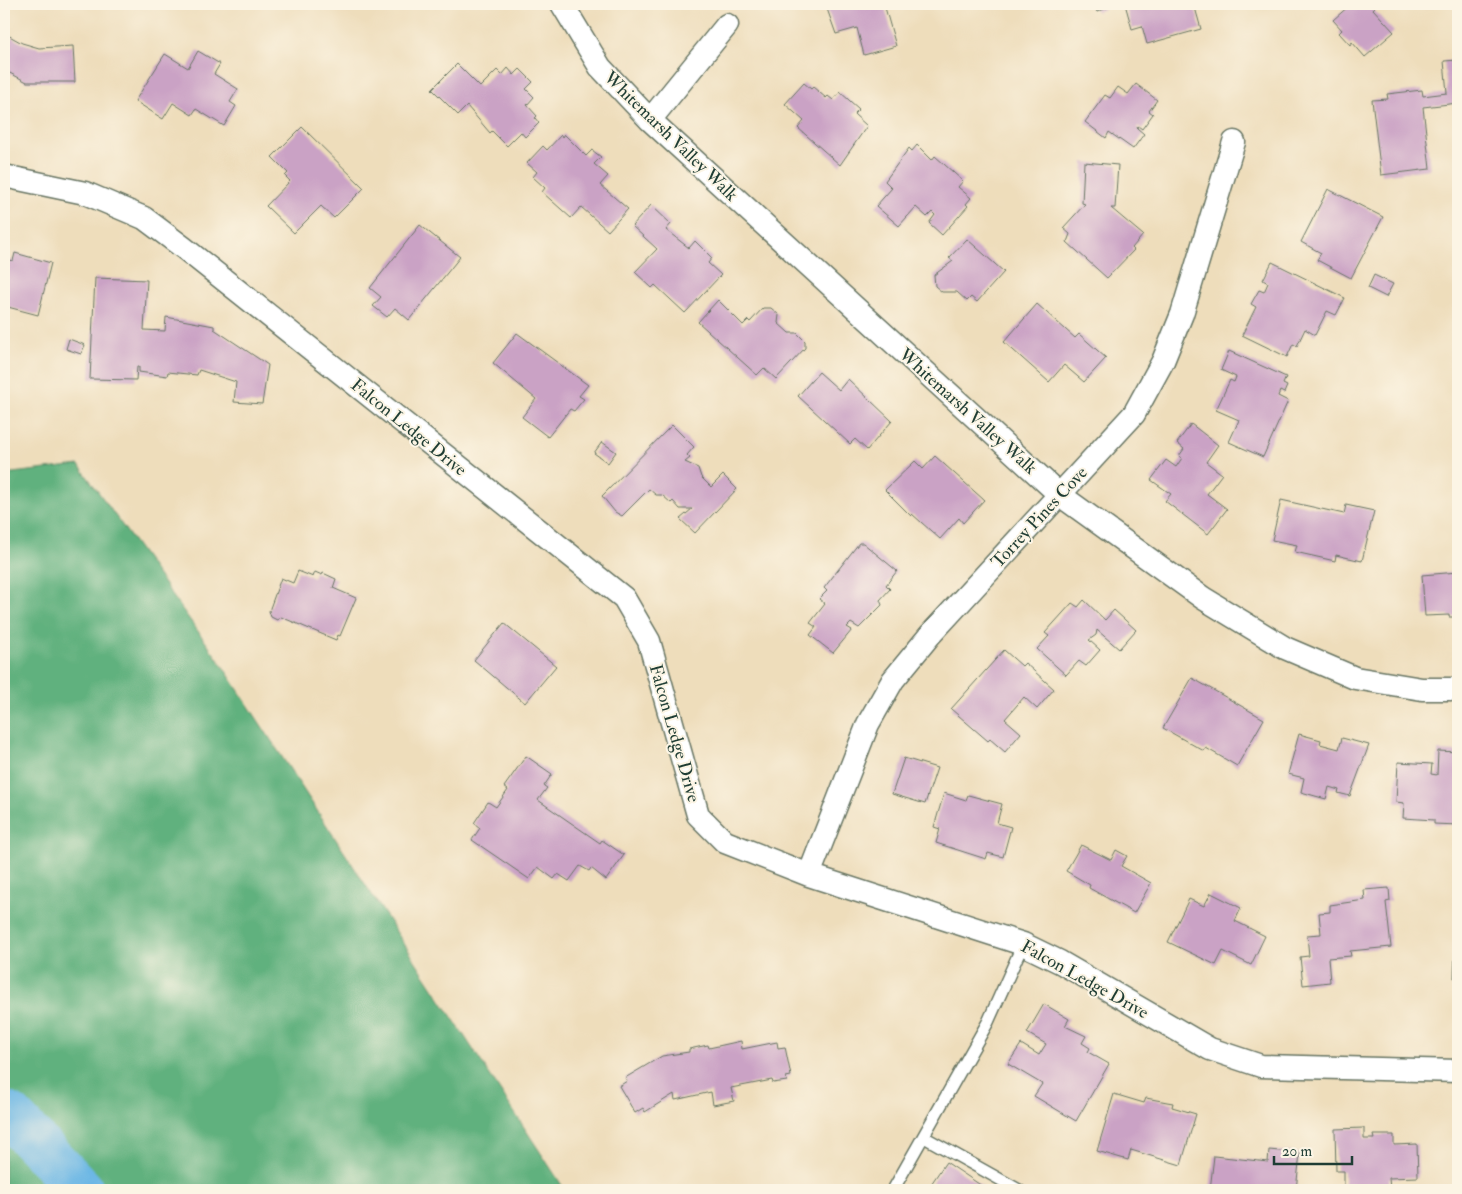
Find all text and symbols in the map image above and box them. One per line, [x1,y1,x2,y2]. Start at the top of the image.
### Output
street label: Whitemarsh Valley Walk [598,66,743,207]
street label: Whitemarsh Valley Walk [893,343,1042,480]
street label: Falcon Ledge Drive [346,374,472,481]
street label: Torrey Pines Cove [986,461,1093,573]
street label: Falcon Ledge Drive [644,661,705,805]
street label: Falcon Ledge Drive [1017,935,1153,1024]
scale bar [1274,1134,1352,1166]
text: 20 m [1282,1142,1312,1161]

